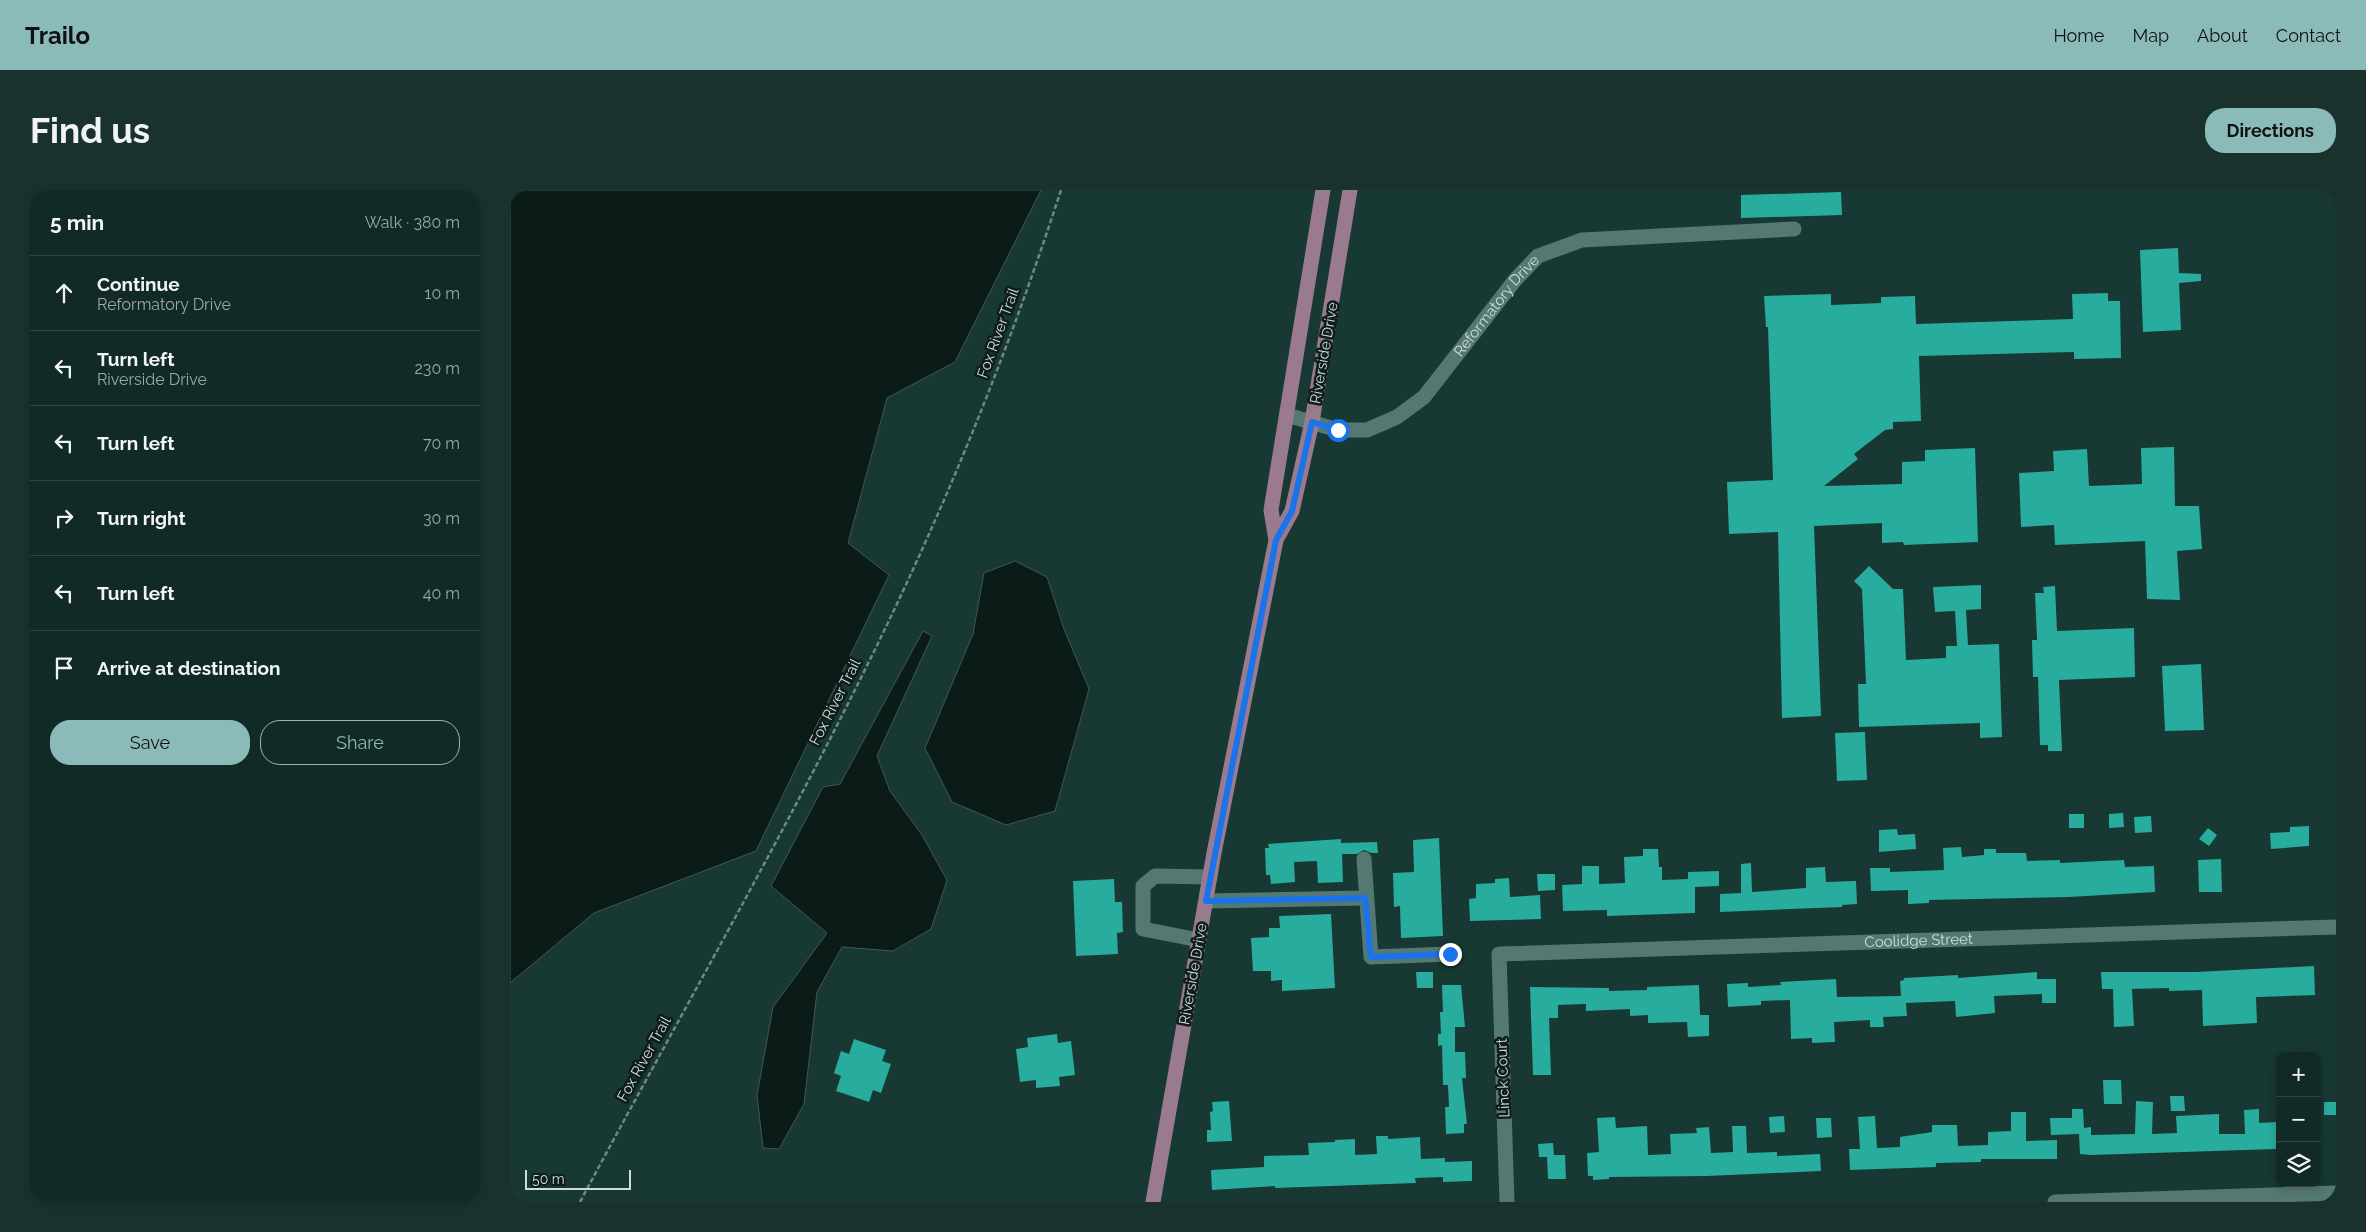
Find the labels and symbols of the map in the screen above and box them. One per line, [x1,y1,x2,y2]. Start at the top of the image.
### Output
street label: Reformatory Drive [1450,251,1543,360]
street label: Fox River Trail [973,285,1023,381]
street label: Riverside Drive [1306,301,1342,405]
route start [1327,419,1350,442]
street label: Fox River Trail [805,655,865,748]
street label: Riverside Drive [1175,922,1211,1026]
street label: Coolidge Street [1864,930,1973,951]
route end [1439,943,1462,966]
street label: Fox River Trail [613,1012,675,1105]
street label: Linck Court [1493,1038,1513,1118]
scale bar [525,1167,631,1190]

